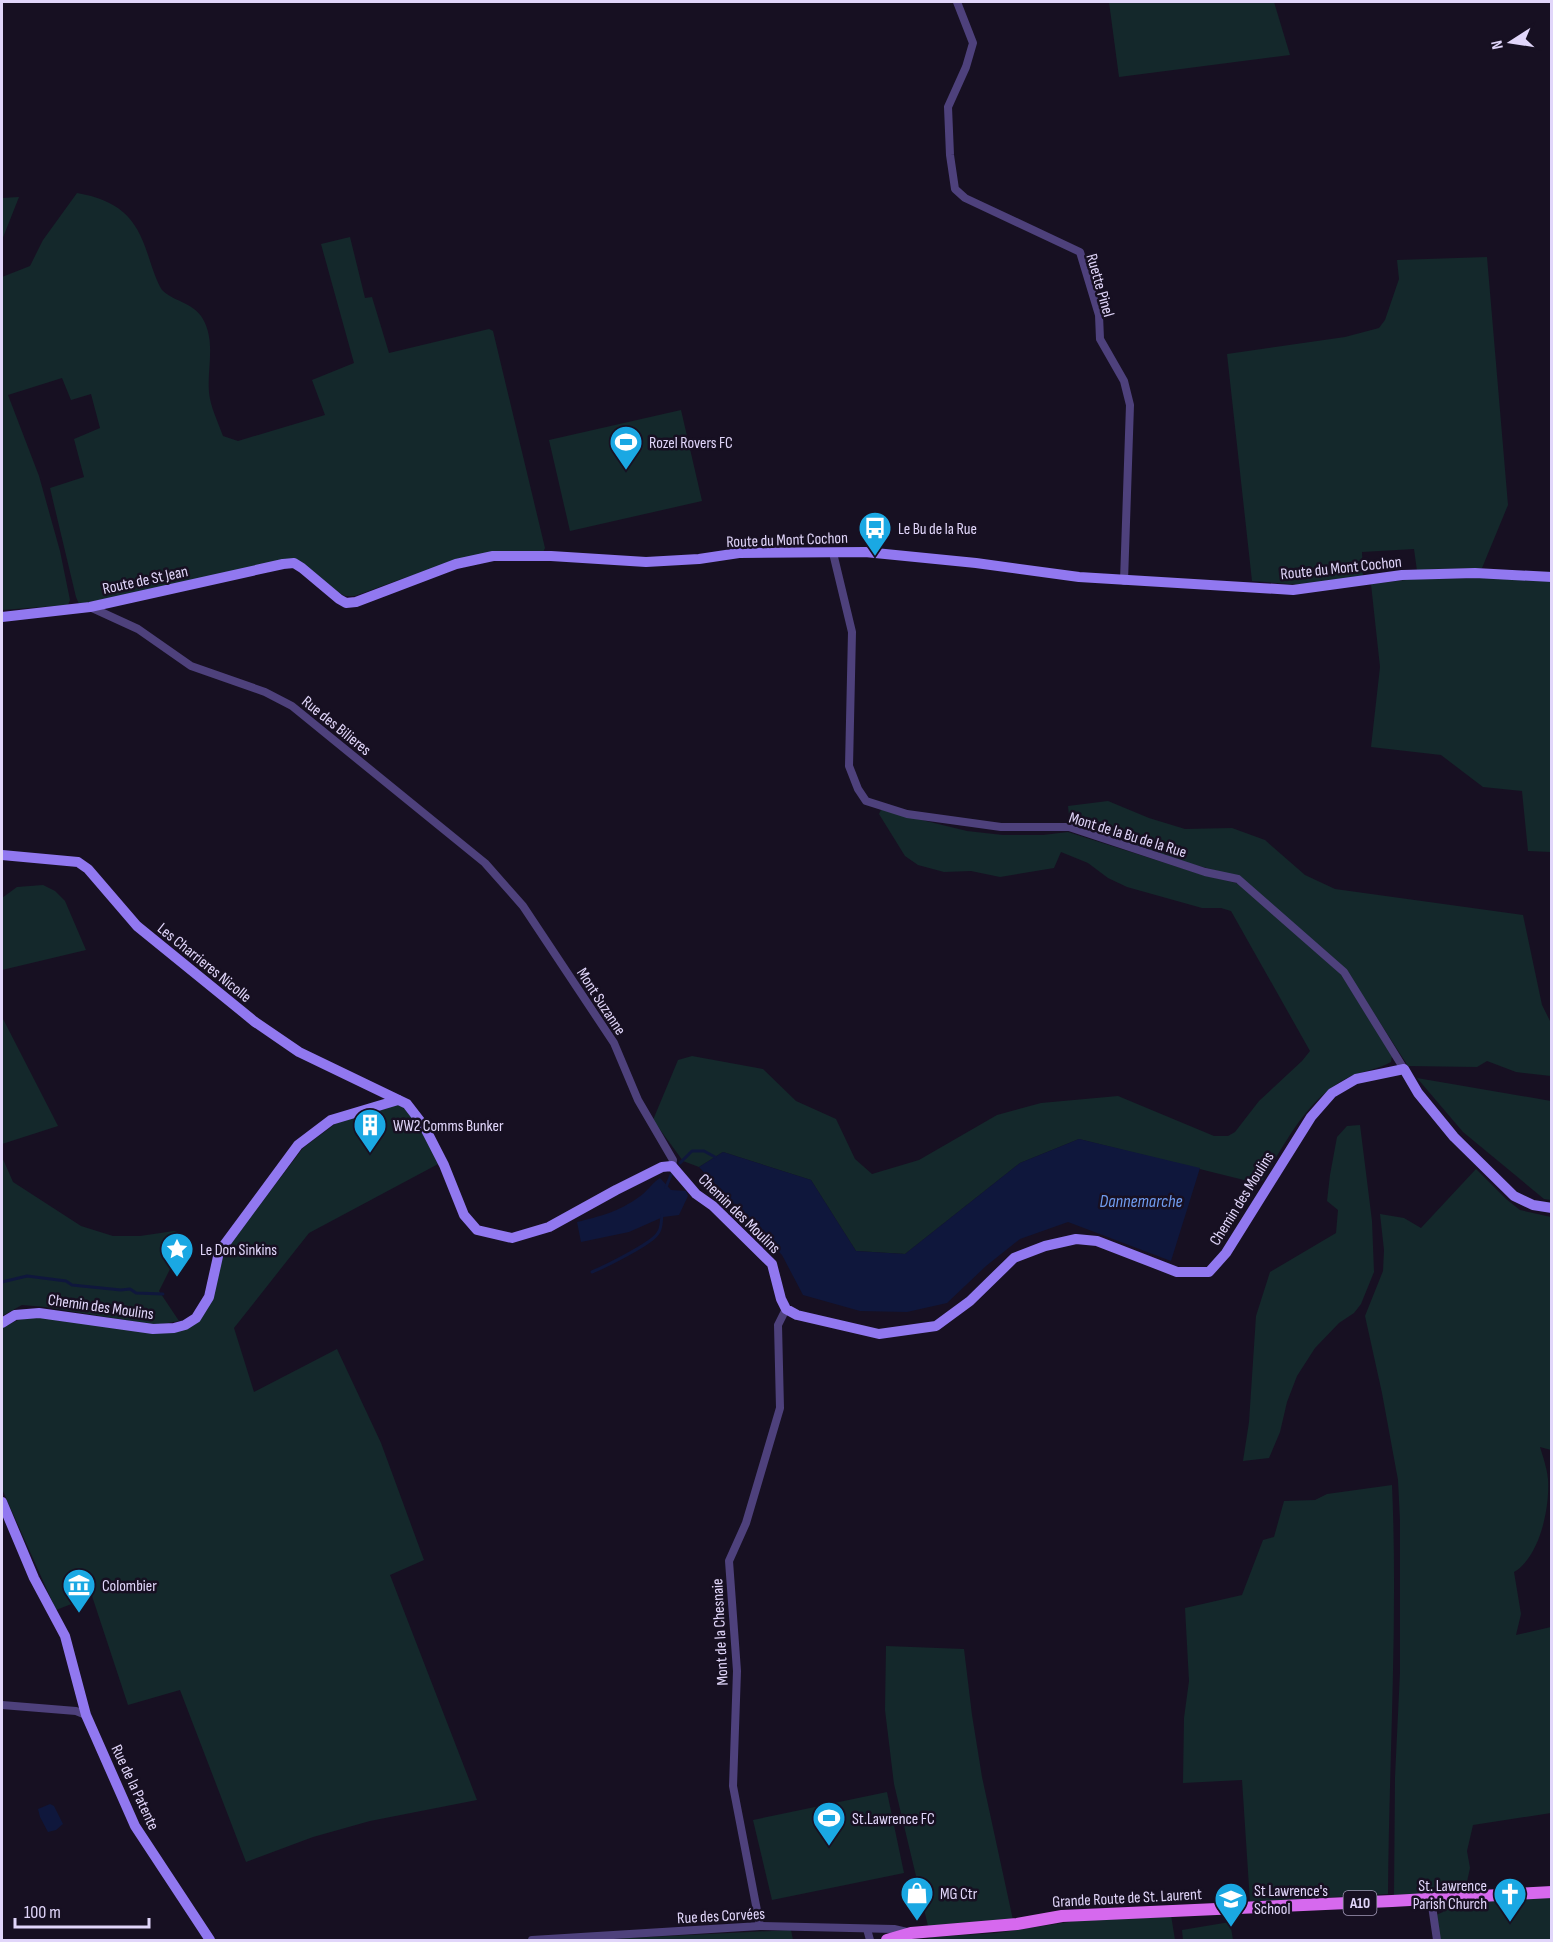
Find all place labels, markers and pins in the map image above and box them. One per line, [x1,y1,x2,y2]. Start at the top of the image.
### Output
sports icon: Rozel Rovers FC [608,424,644,471]
place label: Rozel Rovers FC [649,434,733,453]
bus stop icon: Le Bu de la Rue [857,510,893,557]
place label: Le Bu de la Rue [898,520,977,539]
building icon: WW2 Comms Bunker [352,1107,388,1154]
place label: WW2 Comms Bunker [393,1117,504,1136]
place icon: Le Don Sinkins [159,1231,195,1278]
place label: Le Don Sinkins [200,1241,277,1260]
museum icon: Colombier [61,1567,97,1614]
place label: Colombier [102,1577,157,1596]
sports icon: St.Lawrence FC [811,1800,847,1847]
place label: St.Lawrence FC [852,1810,935,1829]
shop icon: MG Ctr [899,1875,935,1922]
church icon: St. Lawrence Parish Church [1492,1876,1528,1923]
place label: St. Lawrence Parish Church [1413,1877,1487,1914]
school or university icon: St Lawrence's School [1213,1881,1249,1928]
place label: St Lawrence's School [1254,1882,1328,1919]
place label: MG Ctr [940,1885,978,1904]

